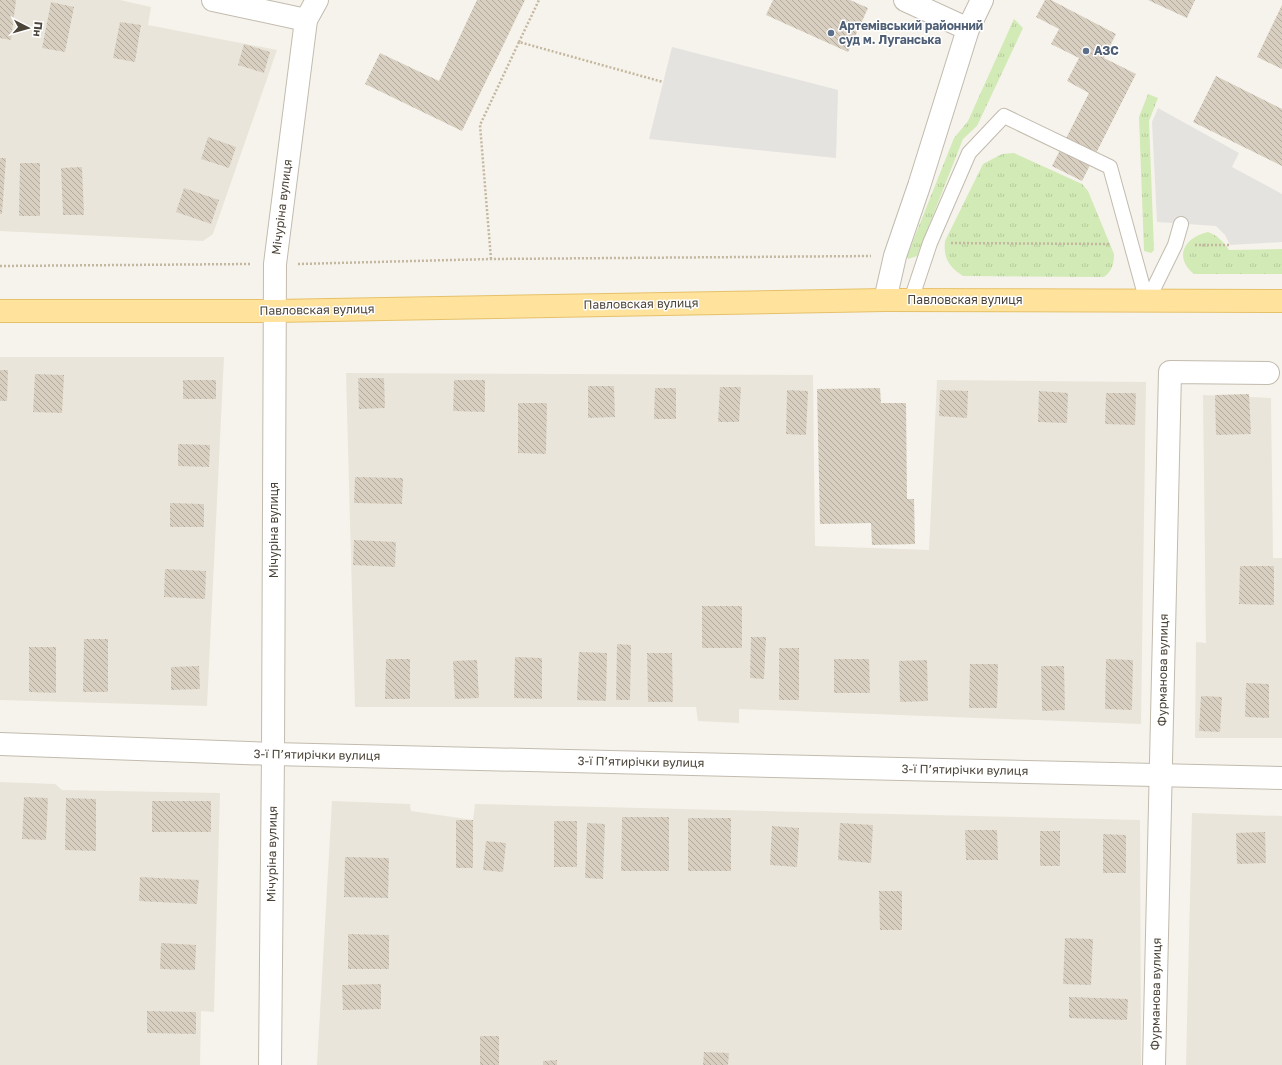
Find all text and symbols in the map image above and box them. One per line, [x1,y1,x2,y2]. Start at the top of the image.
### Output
north arrow [8,8,48,48]
place label: Артемівський районний суд м. Луганська [839,18,983,47]
text: Пн [31,21,46,38]
marker: Артемівський районний суд м. Луганська [826,28,836,38]
place label: АЗС [1094,43,1119,58]
marker: АЗС [1081,46,1091,56]
street label: Мічуріна вулиця [268,158,295,256]
street label: Павловская вулиця [907,292,1023,307]
street label: Павловская вулиця [583,295,699,312]
street label: Павловская вулиця [259,301,375,318]
street label: Мічуріна вулиця [266,482,281,578]
street label: Фурманова вулиця [1154,614,1171,726]
street label: 3-ї П’ятирічки вулиця [254,746,380,763]
street label: 3-ї П’ятирічки вулиця [578,753,704,770]
street label: 3-ї П’ятирічки вулиця [902,761,1028,778]
street label: Мічуріна вулиця [263,806,280,902]
street label: Фурманова вулиця [1147,938,1164,1050]

